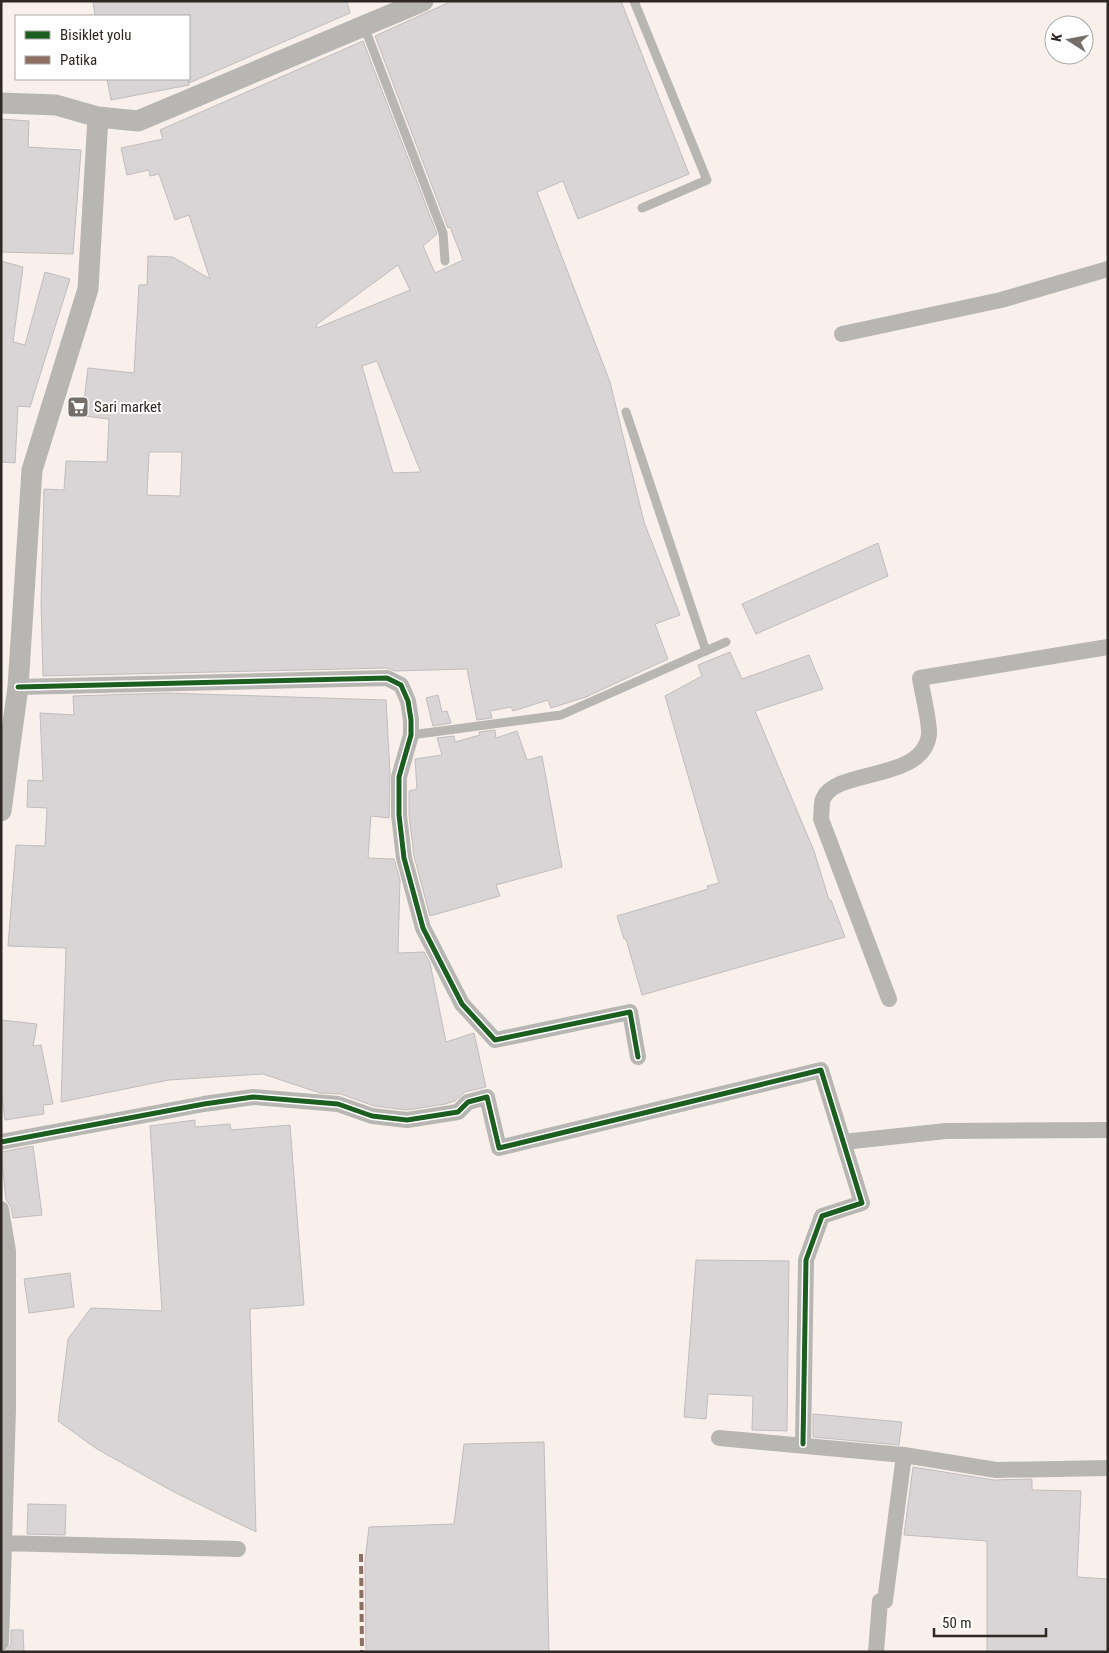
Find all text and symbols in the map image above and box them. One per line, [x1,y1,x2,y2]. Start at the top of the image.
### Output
legend [15,15,190,80]
north arrow [1044,15,1094,65]
text: Bisiklet yolu [60,26,131,44]
text: K [1048,32,1065,43]
text: Patika [60,51,97,69]
supermarket icon: Sari market [66,395,90,419]
place label: Sari market [94,398,162,416]
scale bar [934,1606,1046,1638]
text: 50 m [942,1614,972,1632]

